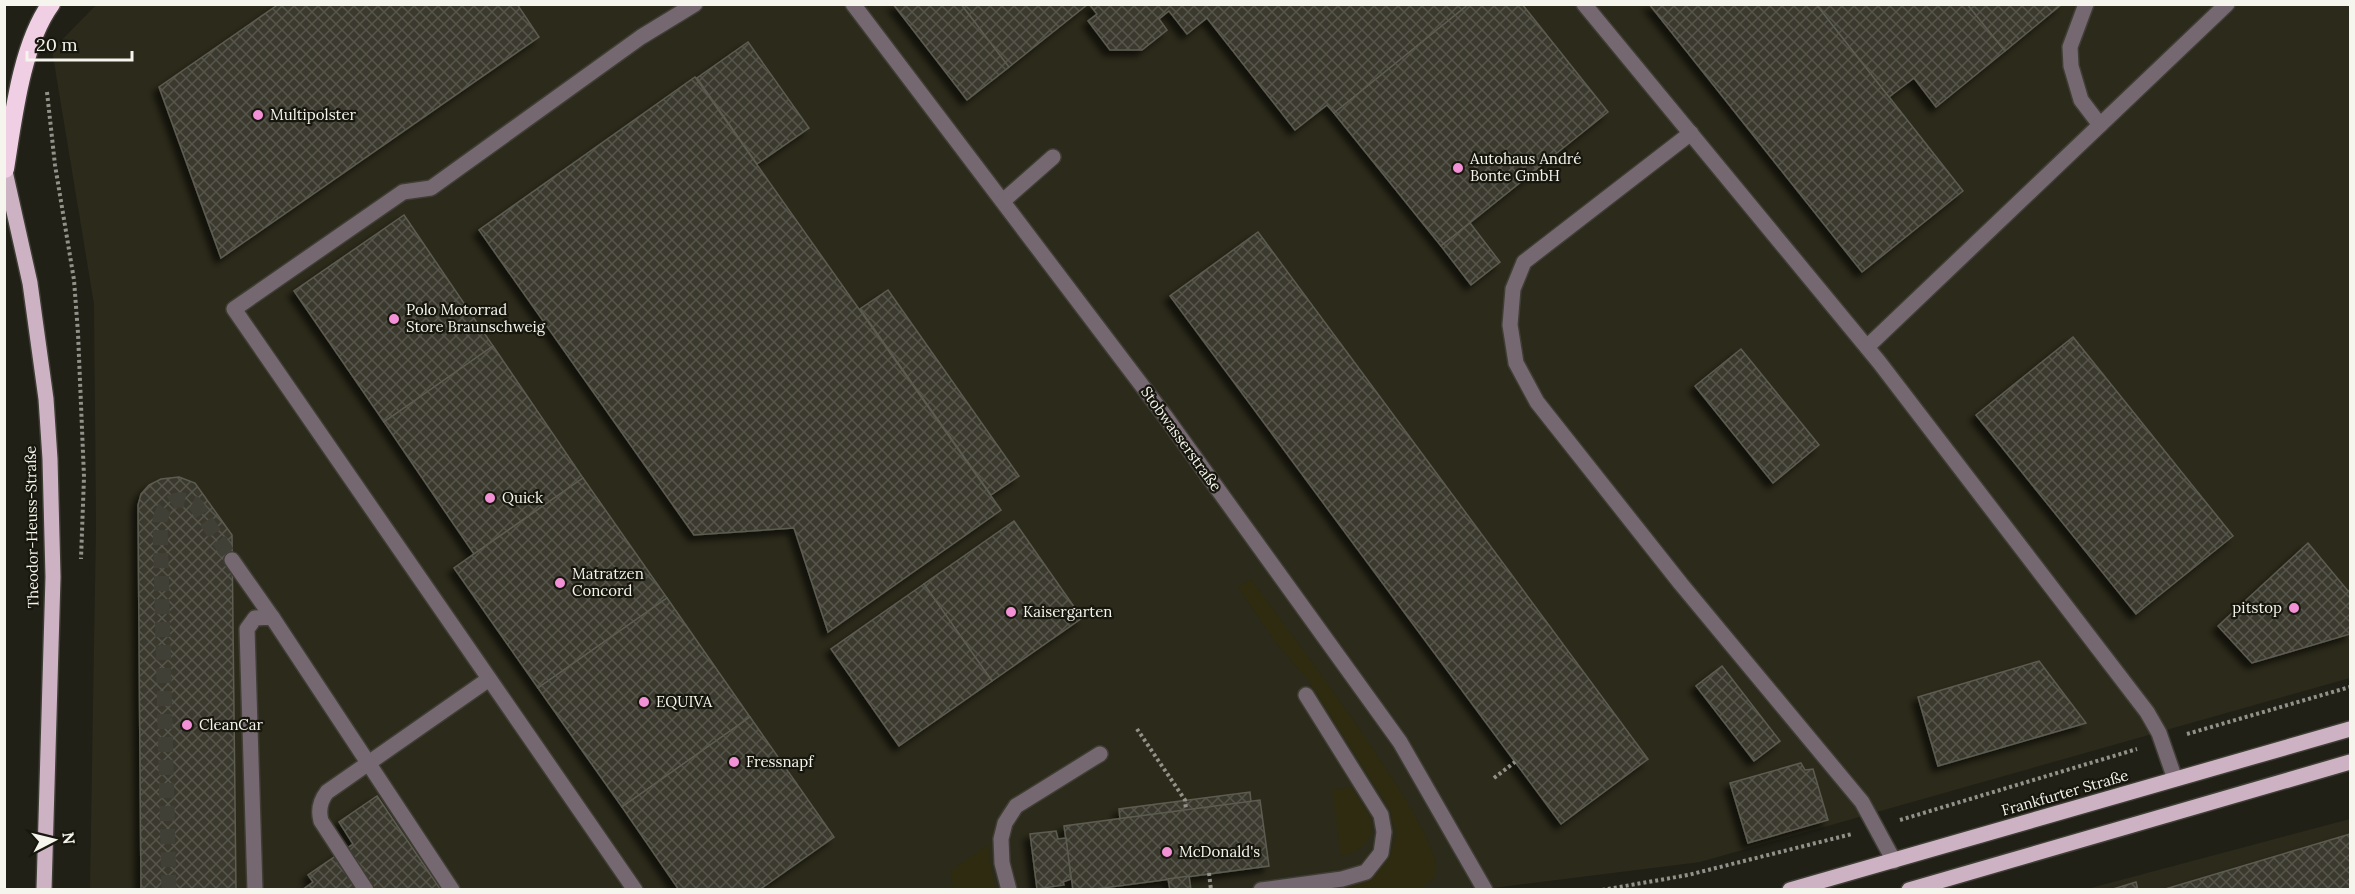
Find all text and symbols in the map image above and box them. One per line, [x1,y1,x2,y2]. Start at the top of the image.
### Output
scale bar [27,24,132,62]
text: 20 m [36,33,78,56]
place label: Multipolster [270,105,357,124]
marker: Multipolster [251,108,265,122]
place label: Autohaus André Bonte GmbH [1469,149,1581,185]
marker: Autohaus André Bonte GmbH [1451,161,1465,175]
place label: Polo Motorrad Store Braunschweig [406,300,546,336]
marker: Polo Motorrad Store Braunschweig [387,312,401,326]
street label: Stobwasserstraße [1137,383,1226,495]
street label: Theodor-Heuss-Straße [21,445,42,609]
place label: Quick [502,488,543,507]
marker: Quick [483,491,497,505]
place label: Matratzen Concord [572,564,644,600]
marker: Matratzen Concord [553,576,567,590]
place label: pitstop [2232,598,2282,617]
marker: pitstop [2287,601,2301,615]
place label: Kaisergarten [1023,602,1112,621]
marker: Kaisergarten [1004,605,1018,619]
place label: EQUIVA [656,692,713,711]
marker: EQUIVA [637,695,651,709]
place label: CleanCar [199,715,264,734]
marker: CleanCar [180,718,194,732]
place label: Fressnapf [746,752,814,771]
marker: Fressnapf [727,755,741,769]
street label: Frankfurter Straße [1999,765,2130,820]
north arrow [24,810,84,870]
text: N [58,831,80,846]
place label: McDonald's [1179,842,1260,861]
marker: McDonald's [1160,845,1174,859]

